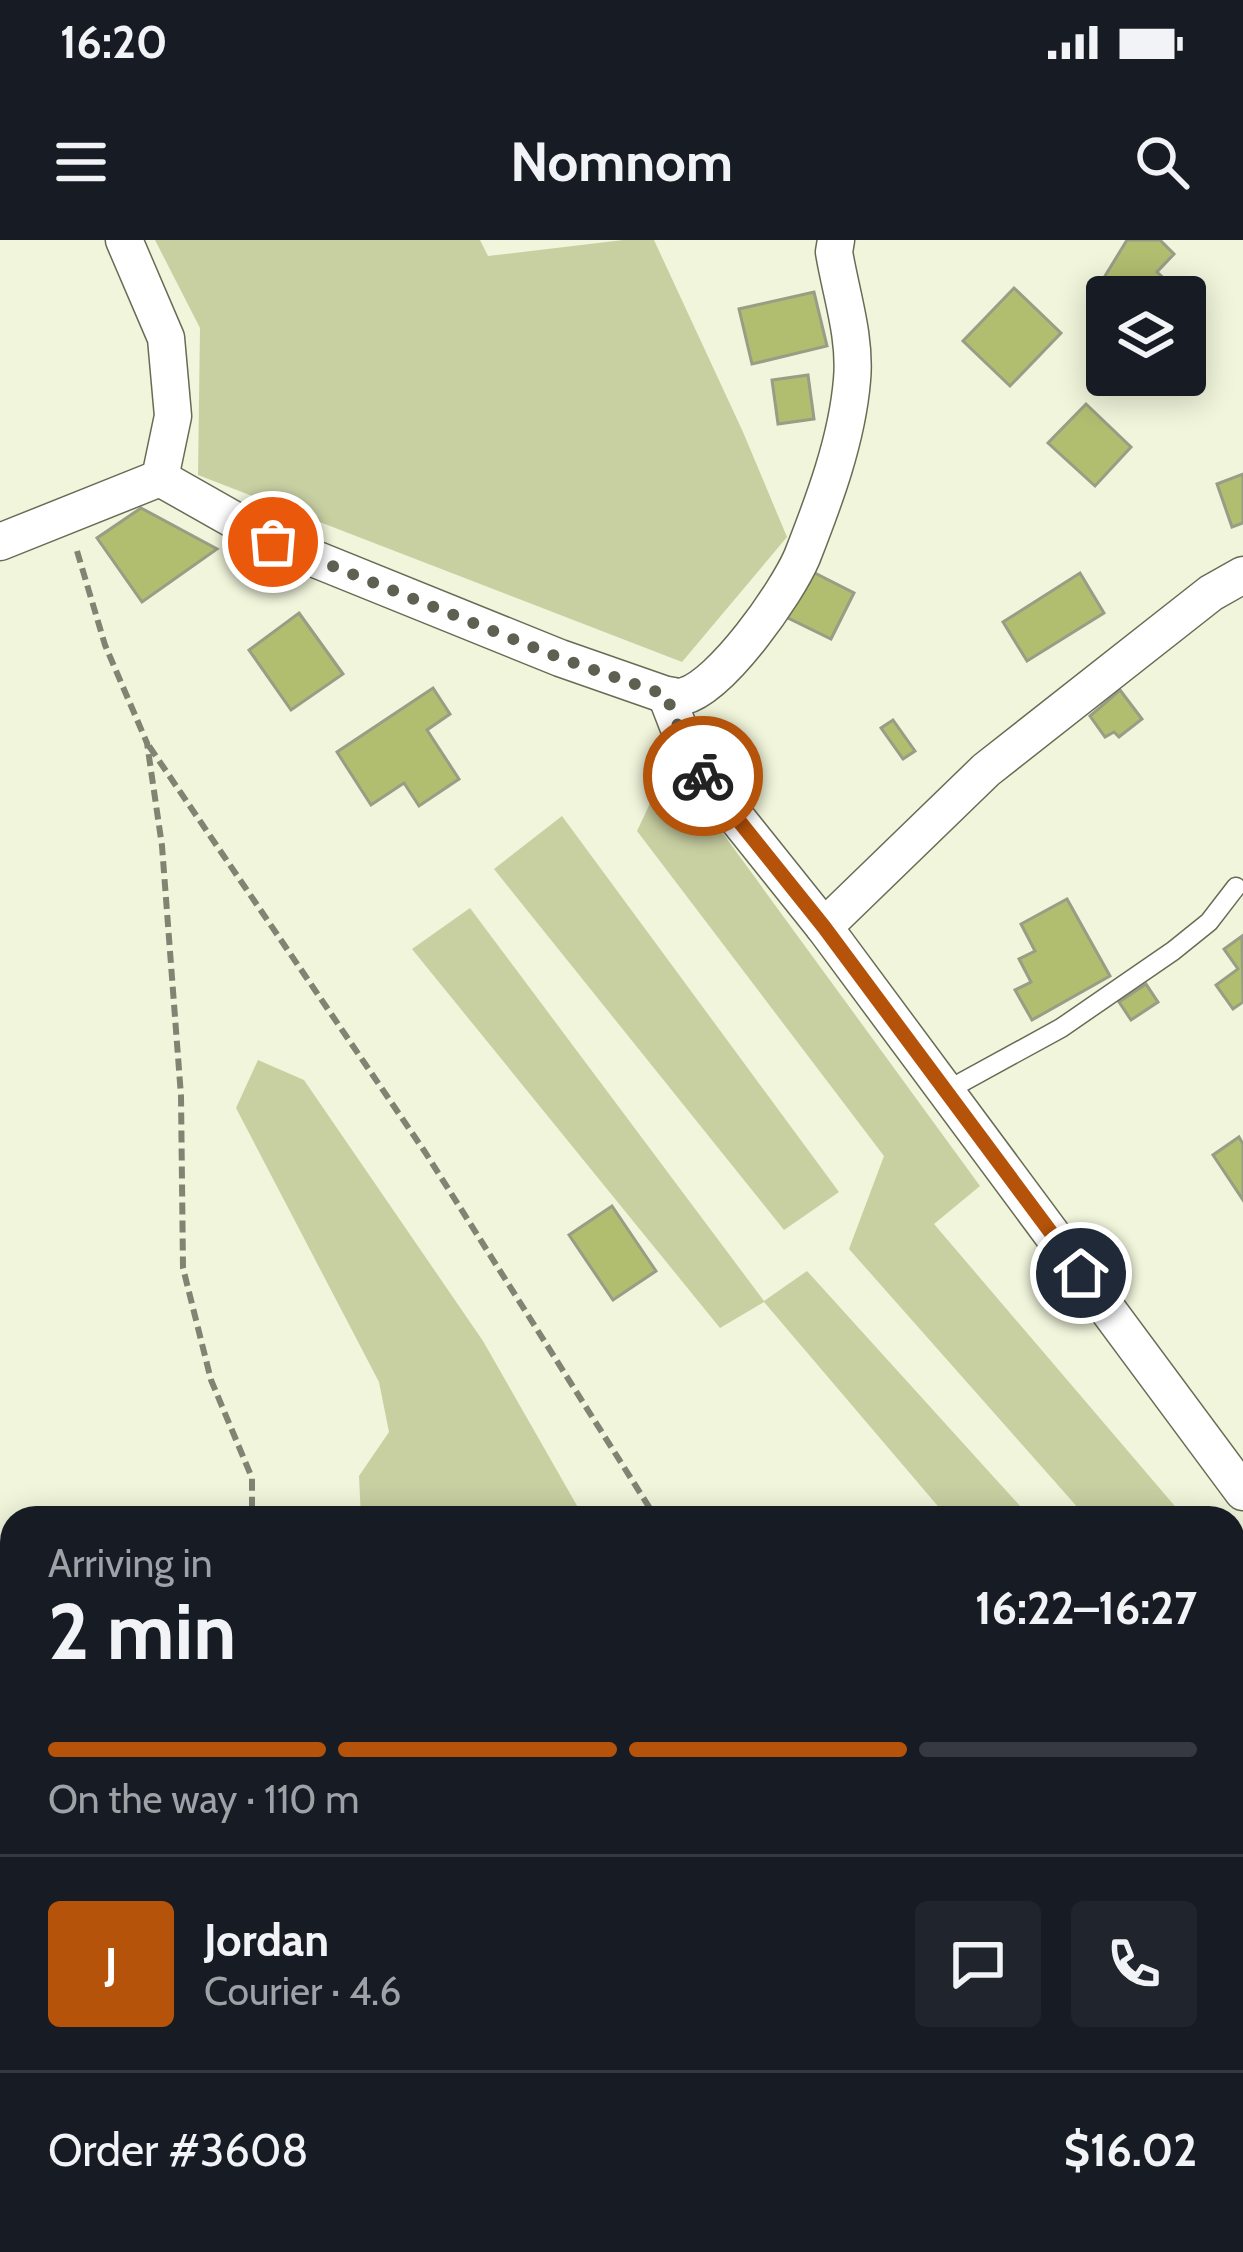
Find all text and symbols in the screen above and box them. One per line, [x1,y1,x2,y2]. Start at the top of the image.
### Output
text: 16:20 [60,15,167,69]
icon: menu [48,129,114,195]
text: Nomnom [510,129,733,195]
icon: search [1129,129,1195,195]
map controls [1086,276,1206,396]
button: layers [1086,276,1206,396]
pin [222,491,324,593]
icon: bag [240,509,306,575]
courier [643,716,763,836]
icon: bike [670,743,736,809]
pin [1030,1222,1132,1324]
icon: home [1048,1240,1114,1306]
text: Arriving in [48,1539,212,1587]
text: 16:22–16:27 [975,1581,1197,1635]
text: 2 min [48,1584,236,1679]
text: On the way · 110 m [48,1775,360,1823]
button: chat [915,1901,1041,2027]
button: phone [1071,1901,1197,2027]
text: Jordan [204,1913,329,1967]
text: J [105,1937,117,1991]
text: Courier · 4.6 [204,1967,401,2015]
text: Order #3608 [48,2123,309,2177]
text: $16.02 [1064,2123,1197,2177]

